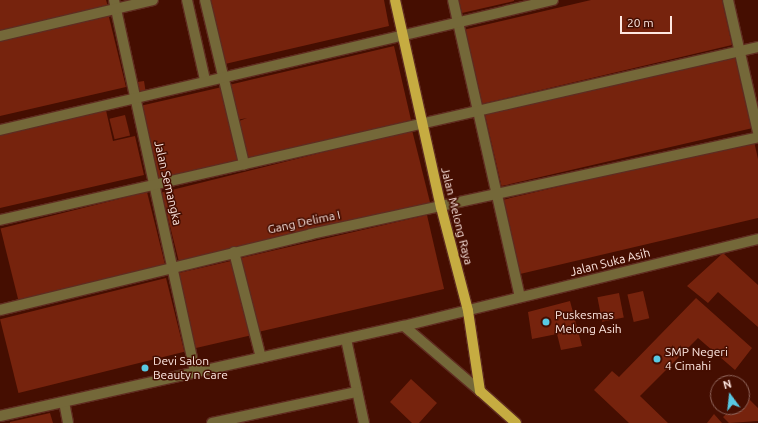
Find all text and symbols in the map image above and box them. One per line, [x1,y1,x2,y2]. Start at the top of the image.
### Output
scale bar [622,8,674,34]
text: 20 m [627,16,654,29]
street label: Jalan Semangka [151,139,185,227]
street label: Jalan Melong Raya [438,166,476,266]
street label: Gang Delima I [266,207,342,237]
street label: Jalan Suka Asih [568,245,652,279]
place label: Puskesmas Melong Asih [555,308,622,336]
marker: Puskesmas Melong Asih [540,316,552,328]
place label: SMP Negeri 4 Cimahi [665,345,728,373]
place label: Devi Salon Beauty n Care [153,354,228,382]
marker: SMP Negeri 4 Cimahi [652,354,662,364]
marker: Devi Salon Beauty n Care [140,363,150,373]
north arrow [710,375,750,415]
text: N [722,378,733,391]

